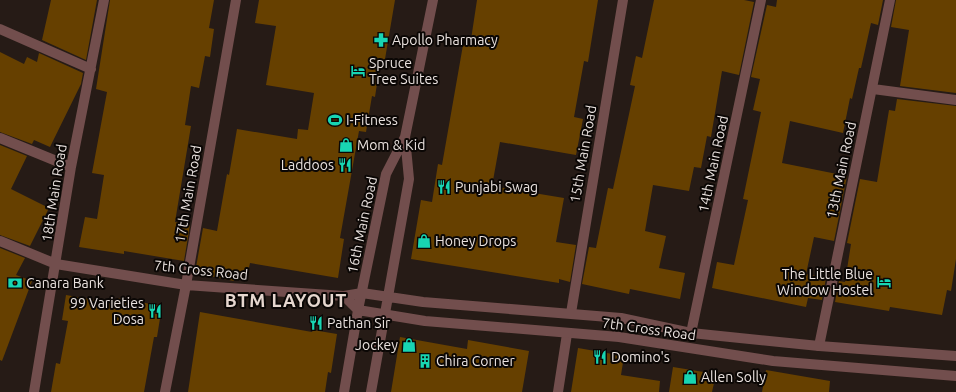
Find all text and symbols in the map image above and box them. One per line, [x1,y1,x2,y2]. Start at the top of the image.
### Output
pharmacy icon: Apollo Pharmacy [373,32,389,48]
place label: Apollo Pharmacy [392,32,498,48]
place label: Spruce Tree Suites [369,55,438,87]
hotel icon: Spruce Tree Suites [350,63,366,79]
street label: 15th Main Road [567,104,599,204]
sports icon: I-Fitness [327,112,343,128]
place label: I-Fitness [346,112,398,128]
street label: 14th Main Road [695,114,731,214]
street label: 13th Main Road [823,120,859,220]
shop icon: Mom & Kid [338,137,354,153]
place label: Mom & Kid [357,137,425,153]
street label: 18th Main Road [38,143,70,243]
street label: 17th Main Road [172,144,204,244]
place label: Laddoos [281,157,334,173]
restaurant icon: Laddoos [337,157,353,173]
street label: 16th Main Road [344,175,380,275]
restaurant icon: Punjabi Swag [436,179,452,195]
place label: Punjabi Swag [455,179,538,195]
shop icon: Honey Drops [416,233,432,249]
place label: Honey Drops [435,233,516,249]
street label: 7th Cross Road [153,257,249,283]
place label: The Little Blue Window Hostel [777,266,873,298]
hotel icon: The Little Blue Window Hostel [876,274,892,290]
bank icon: Canara Bank [7,275,23,291]
place label: Canara Bank [26,275,104,291]
district label: BTM LAYOUT [225,290,347,310]
place label: 99 Varieties Dosa [70,295,144,327]
restaurant icon: 99 Varieties Dosa [147,303,163,319]
restaurant icon: Pathan Sir [308,315,324,331]
place label: Pathan Sir [327,315,391,331]
street label: 7th Cross Road [601,315,697,343]
place label: Jockey [355,337,398,353]
shop icon: Jockey [401,337,417,353]
restaurant icon: Domino's [592,349,608,365]
place label: Domino's [611,349,670,365]
building icon: Chira Corner [417,353,433,369]
place label: Chira Corner [436,353,515,369]
shop icon: Allen Solly [682,369,698,385]
place label: Allen Solly [701,369,766,385]

